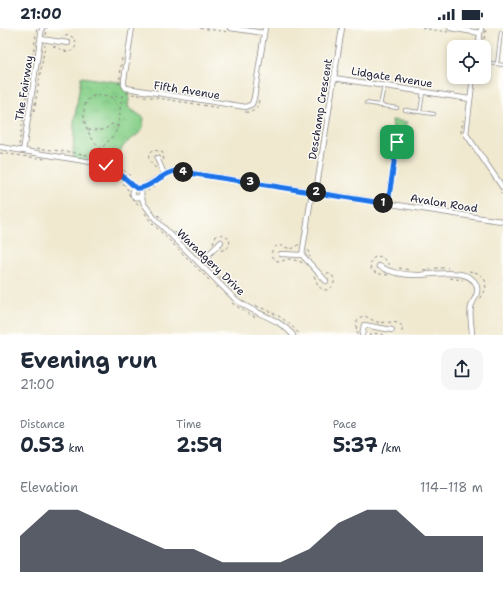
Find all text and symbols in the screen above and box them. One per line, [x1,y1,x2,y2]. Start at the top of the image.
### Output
text: 21:00 [20,4,62,24]
map controls [447,40,491,84]
button: locate [447,40,491,84]
street label: The Fairway [12,54,37,122]
street label: Deschamp Crescent [305,57,336,161]
street label: Lidgate Avenue [350,64,434,91]
street label: Fifth Avenue [153,78,221,103]
pin [380,125,414,159]
icon: arrive [386,131,408,153]
pin [89,148,123,182]
icon: check [95,154,117,176]
pin: 4 [173,162,193,182]
text: 4 [179,164,187,179]
pin: 3 [240,172,260,192]
text: 3 [246,174,254,189]
pin: 2 [306,182,326,202]
text: 2 [312,184,320,199]
street label: Avalon Road [409,191,479,216]
pin: 1 [373,193,393,213]
text: 1 [380,195,386,210]
street label: Waradgery Drive [173,226,248,299]
text: Evening run [20,346,157,375]
button: share [441,348,483,390]
text: 21:00 [20,376,55,393]
text: Distance [20,417,65,432]
text: Time [176,417,202,432]
text: Pace [333,417,357,432]
text: 0.53 [20,432,65,458]
text: 2:59 [176,432,222,458]
text: 5:37 [333,432,378,458]
text: km [65,441,84,456]
text: /km [378,441,401,456]
text: Elevation [20,479,78,496]
text: 114–118 m [420,479,483,496]

